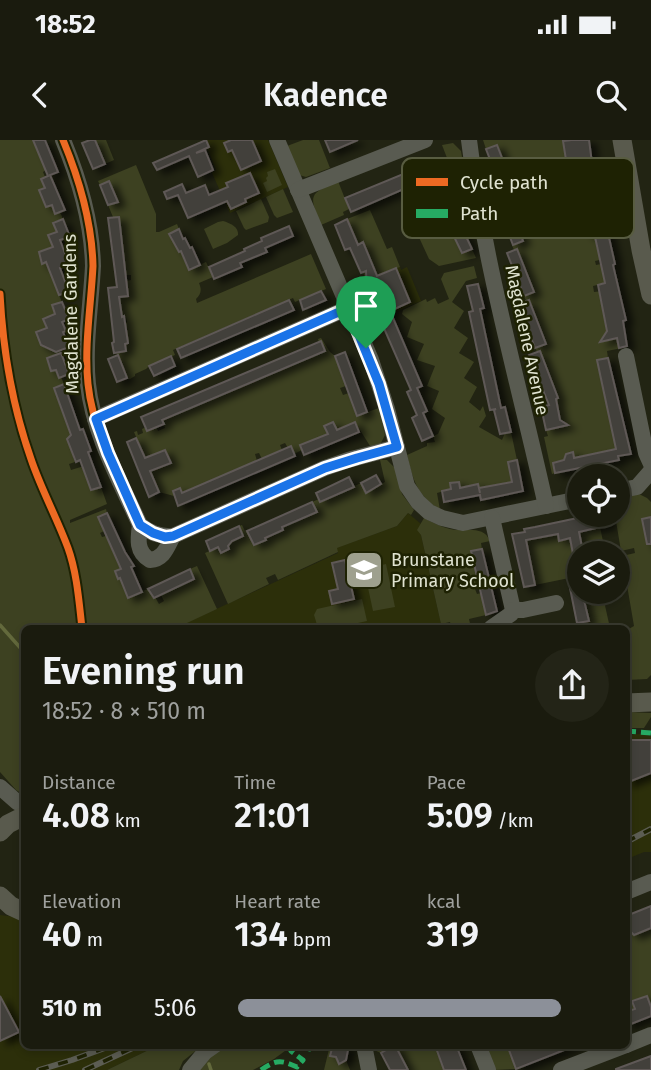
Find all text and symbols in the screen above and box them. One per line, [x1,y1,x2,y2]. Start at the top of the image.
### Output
text: 18:52 [35,9,96,40]
icon: back [21,76,59,114]
text: Kadence [263,76,388,114]
icon: search [592,76,630,114]
legend [402,158,634,238]
text: Cycle path [460,171,548,194]
text: Path [460,202,498,225]
street label: Magdalene Gardens [59,234,83,394]
street label: Magdalene Avenue [500,263,554,417]
pin [336,276,396,348]
icon: arrive [347,287,385,325]
map controls [567,464,630,604]
button: locate [567,464,630,527]
button: layers [567,541,630,604]
school or university icon: Brunstane Primary School [343,549,385,591]
place label: Brunstane Primary School [391,549,514,592]
text: Evening run [42,648,245,694]
button: share [535,648,609,722]
text: 18:52 · 8 × 510 m [42,697,206,725]
text: Distance [42,771,116,794]
text: Time [234,771,276,794]
text: Pace [427,771,466,794]
text: 4.08 [42,794,110,836]
text: 21:01 [234,794,311,836]
text: 5:09 [427,794,493,836]
text: km [110,809,141,832]
text: /km [493,809,534,832]
text: Elevation [42,890,122,913]
text: Heart rate [234,890,321,913]
text: kcal [427,890,461,913]
text: 40 [42,913,82,955]
text: 134 [234,913,288,955]
text: 319 [427,913,479,955]
text: m [82,928,103,951]
text: bpm [288,928,332,951]
text: 510 m [42,994,102,1022]
text: 5:06 [154,994,196,1022]

